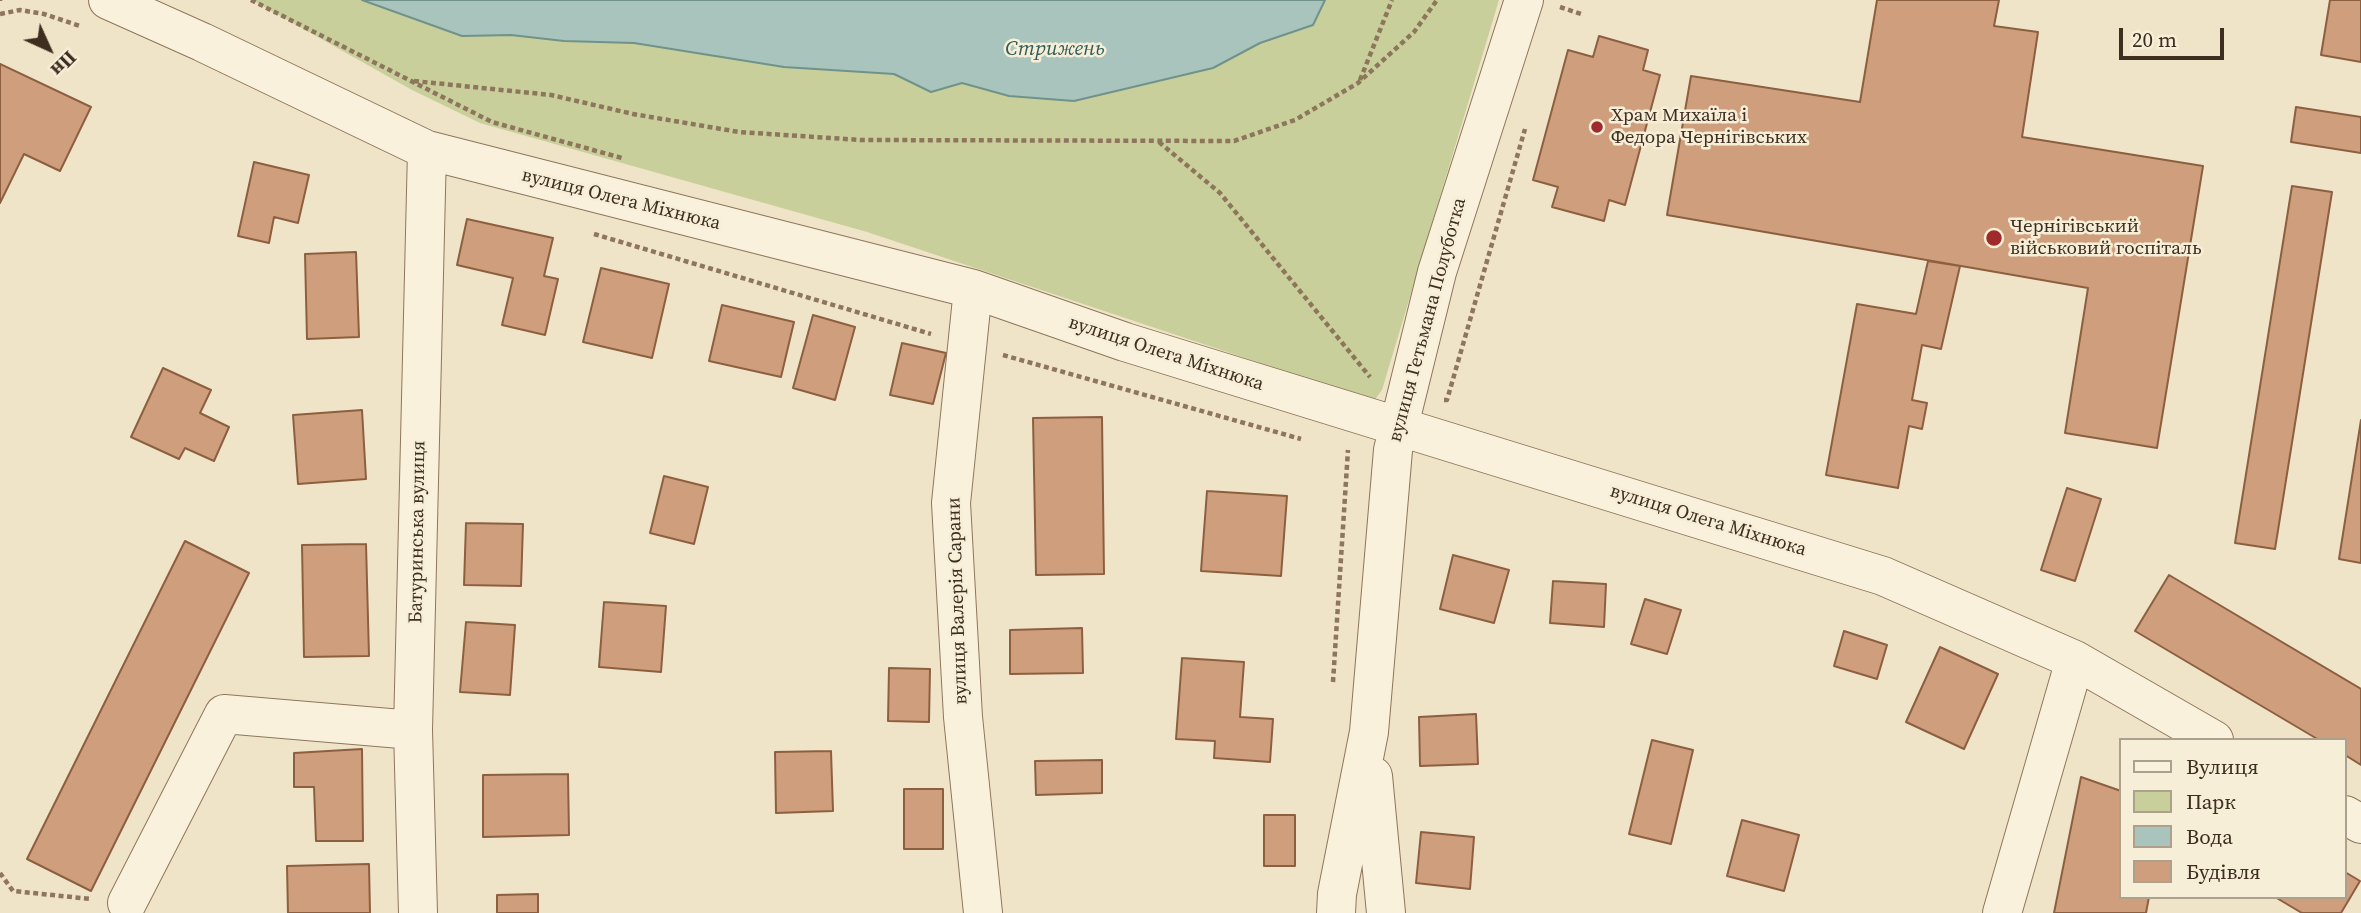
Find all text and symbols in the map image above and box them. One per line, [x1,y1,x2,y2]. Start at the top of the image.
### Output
north arrow [14,14,84,84]
scale bar [2123,14,2228,58]
text: 20 m [2132,25,2177,54]
water label: Стрижень [1005,37,1105,63]
text: Пн [45,45,82,82]
place label: Храм Михаїла і Федора Чернігівських [1611,105,1807,149]
marker: Храм Михаїла і Федора Чернігівських [1589,119,1605,135]
street label: вулиця Олега Міхнюка [519,164,723,236]
street label: вулиця Гетьмана Полуботка [1384,195,1472,445]
place label: Чернігівський військовий госпіталь [2010,216,2202,260]
marker: Чернігівський військовий госпіталь [1984,228,2004,248]
street label: вулиця Олега Міхнюка [1065,312,1267,396]
street label: Батуринська вулиця [405,440,431,624]
street label: вулиця Олега Міхнюка [1607,480,1809,562]
street label: вулиця Валерія Сарани [943,497,973,705]
legend [2120,738,2347,899]
text: Вулиця [2186,752,2259,781]
text: Парк [2186,787,2236,816]
text: Вода [2186,822,2233,851]
text: Будівля [2186,857,2261,886]

